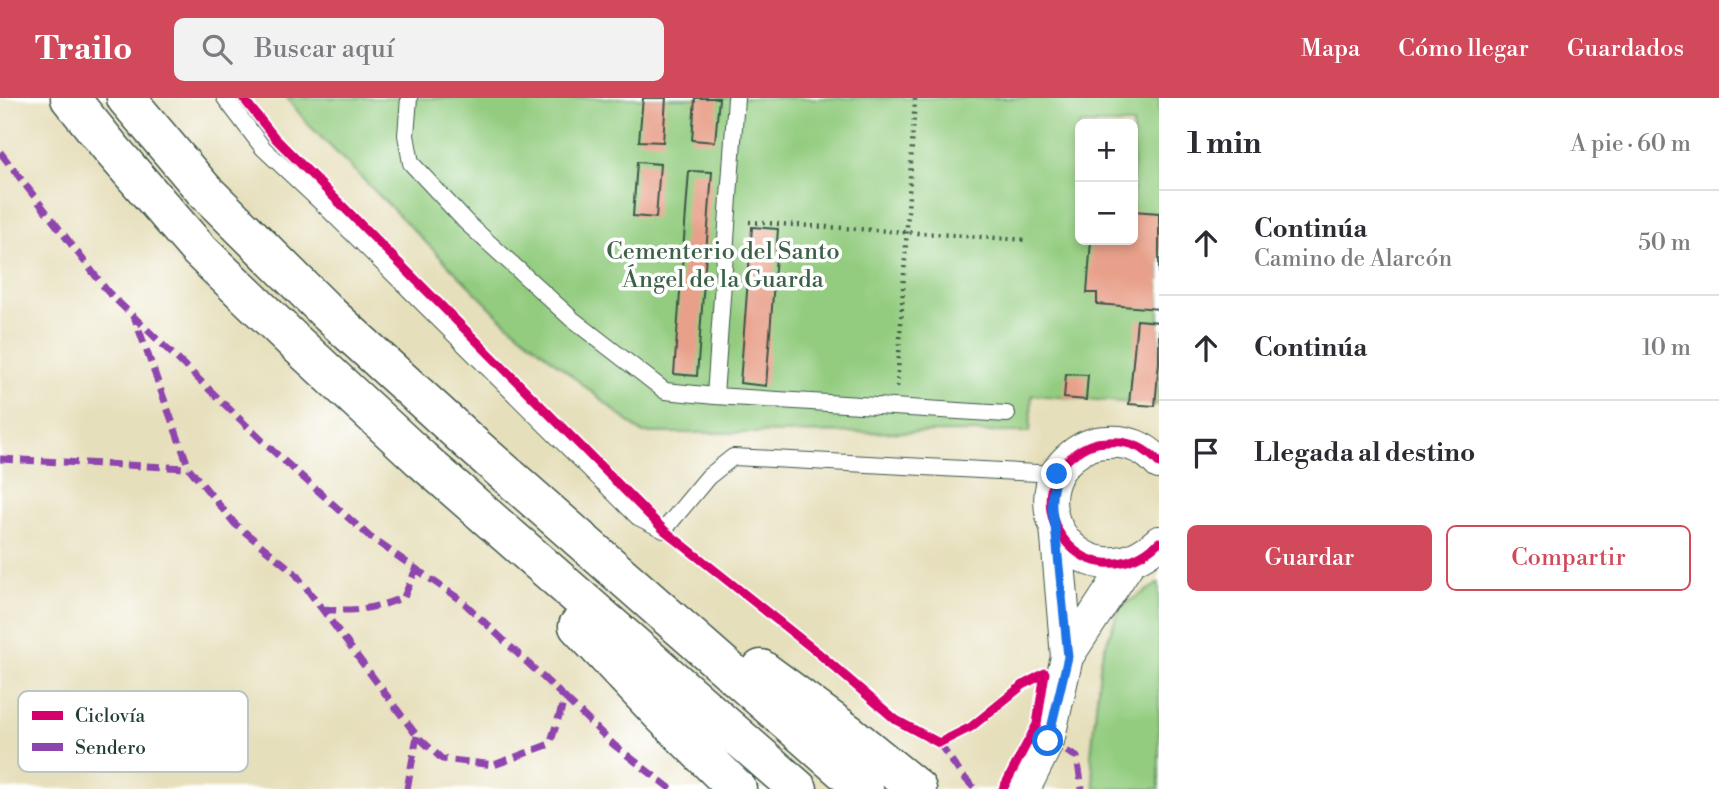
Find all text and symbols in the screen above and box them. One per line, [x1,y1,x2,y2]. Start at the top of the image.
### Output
search box [174,18,664,81]
text: Trailo [35,29,132,70]
icon: search [198,30,236,68]
text: Buscar aquí [254,33,394,65]
text: Mapa [1301,34,1360,64]
text: Cómo llegar [1398,34,1529,64]
text: Guardados [1567,34,1684,64]
map controls [1075,119,1138,245]
button: + [1075,119,1138,182]
text: 1 min [1187,125,1262,163]
text: A pie · 60 m [1571,130,1691,158]
button: − [1075,182,1138,245]
text: Continúa [1254,213,1367,245]
icon: ahead [1187,224,1225,262]
text: 50 m [1638,229,1691,257]
park label: Cementerio del Santo Ángel de la Guarda [606,237,840,295]
text: Camino de Alarcón [1254,245,1452,273]
icon: ahead [1187,329,1225,367]
text: Continúa [1254,332,1367,364]
text: 10 m [1642,334,1691,362]
icon: arrive [1187,434,1225,472]
text: Llegada al destino [1254,437,1475,469]
route end [1041,458,1072,489]
button: Guardar [1187,525,1432,591]
button: Compartir [1446,525,1691,591]
legend [18,691,248,772]
text: Ciclovía [75,704,145,728]
route start [1032,725,1063,756]
text: Sendero [75,736,146,760]

